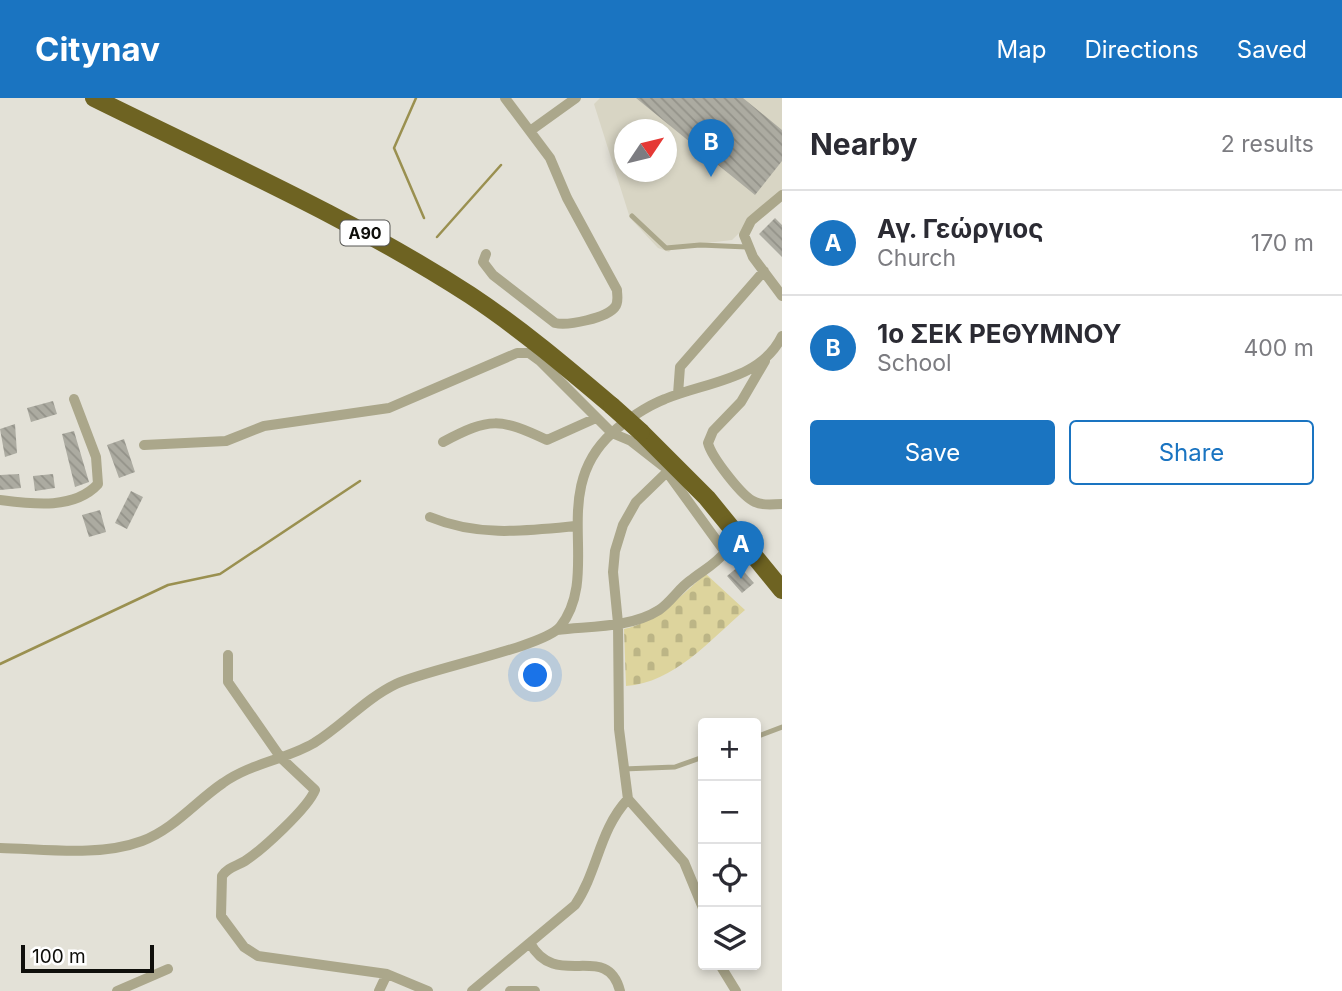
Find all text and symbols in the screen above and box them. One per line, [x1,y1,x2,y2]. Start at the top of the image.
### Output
text: Citynav [35,29,160,69]
text: Map [997,35,1046,64]
text: Directions [1084,35,1199,64]
text: Saved [1237,35,1307,64]
north arrow [614,119,677,182]
pin: B [688,119,734,177]
text: Nearby [810,126,918,162]
text: 2 results [1221,130,1314,158]
text: Αγ. Γεώργιος [877,213,1043,244]
road number: Α90 [340,220,390,246]
text: A [824,229,842,257]
text: 170 m [1251,229,1314,257]
text: Church [877,244,956,272]
text: 1ο ΣΕΚ ΡΕΘΥΜΝΟΥ [877,318,1122,349]
text: B [825,334,841,362]
text: 400 m [1244,334,1314,362]
text: School [877,349,952,377]
button: Save [810,420,1055,485]
button: Share [1069,420,1314,485]
pin: A [718,521,764,579]
your location [518,658,552,692]
map controls [698,718,761,970]
button: + [698,718,761,781]
button: − [698,781,761,844]
button: locate [698,844,761,907]
button: layers [698,907,761,970]
scale bar [21,942,154,974]
text: 100 m [32,945,86,968]

